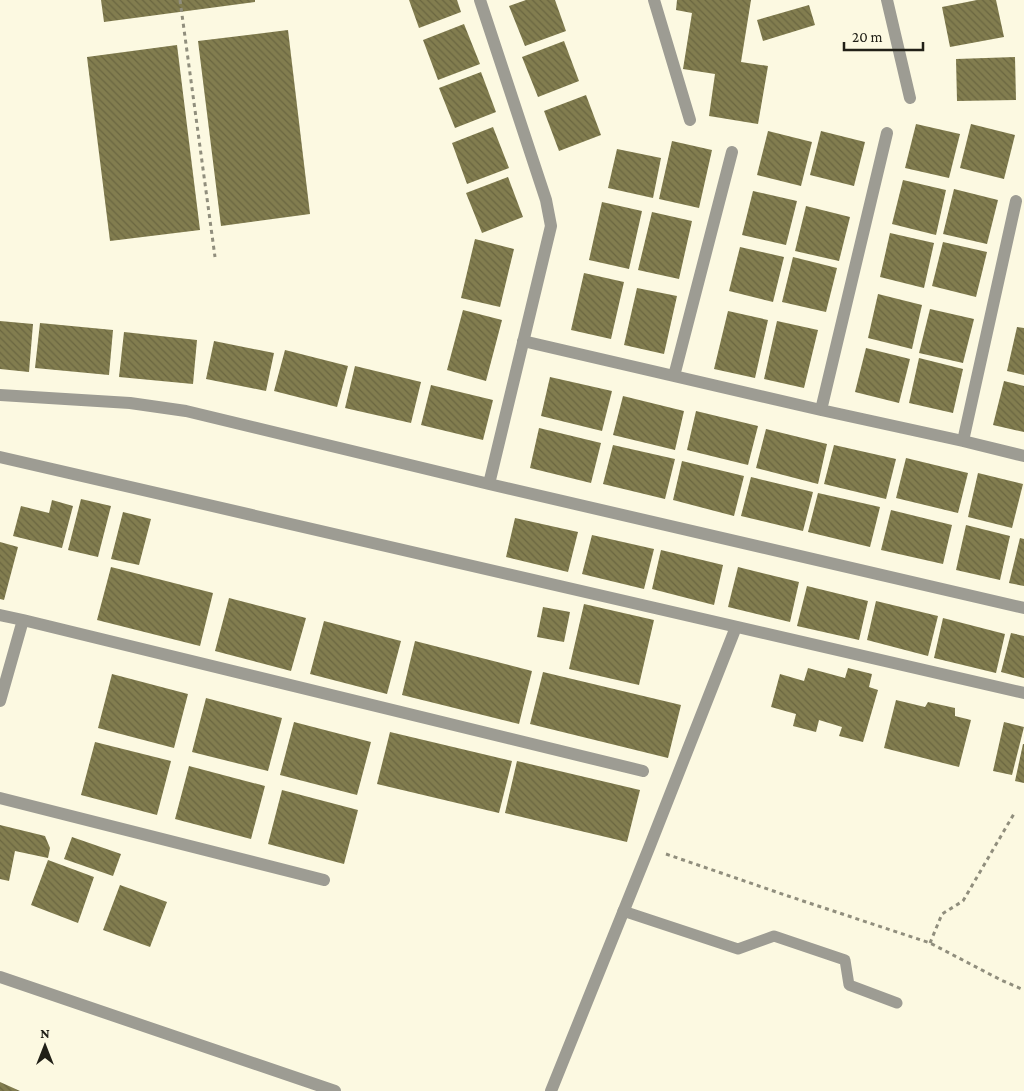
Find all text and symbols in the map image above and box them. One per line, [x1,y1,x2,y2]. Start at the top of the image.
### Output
scale bar [844,20,923,52]
text: 20 m [852,29,883,45]
north arrow [20,1021,70,1071]
text: N [40,1025,50,1041]

